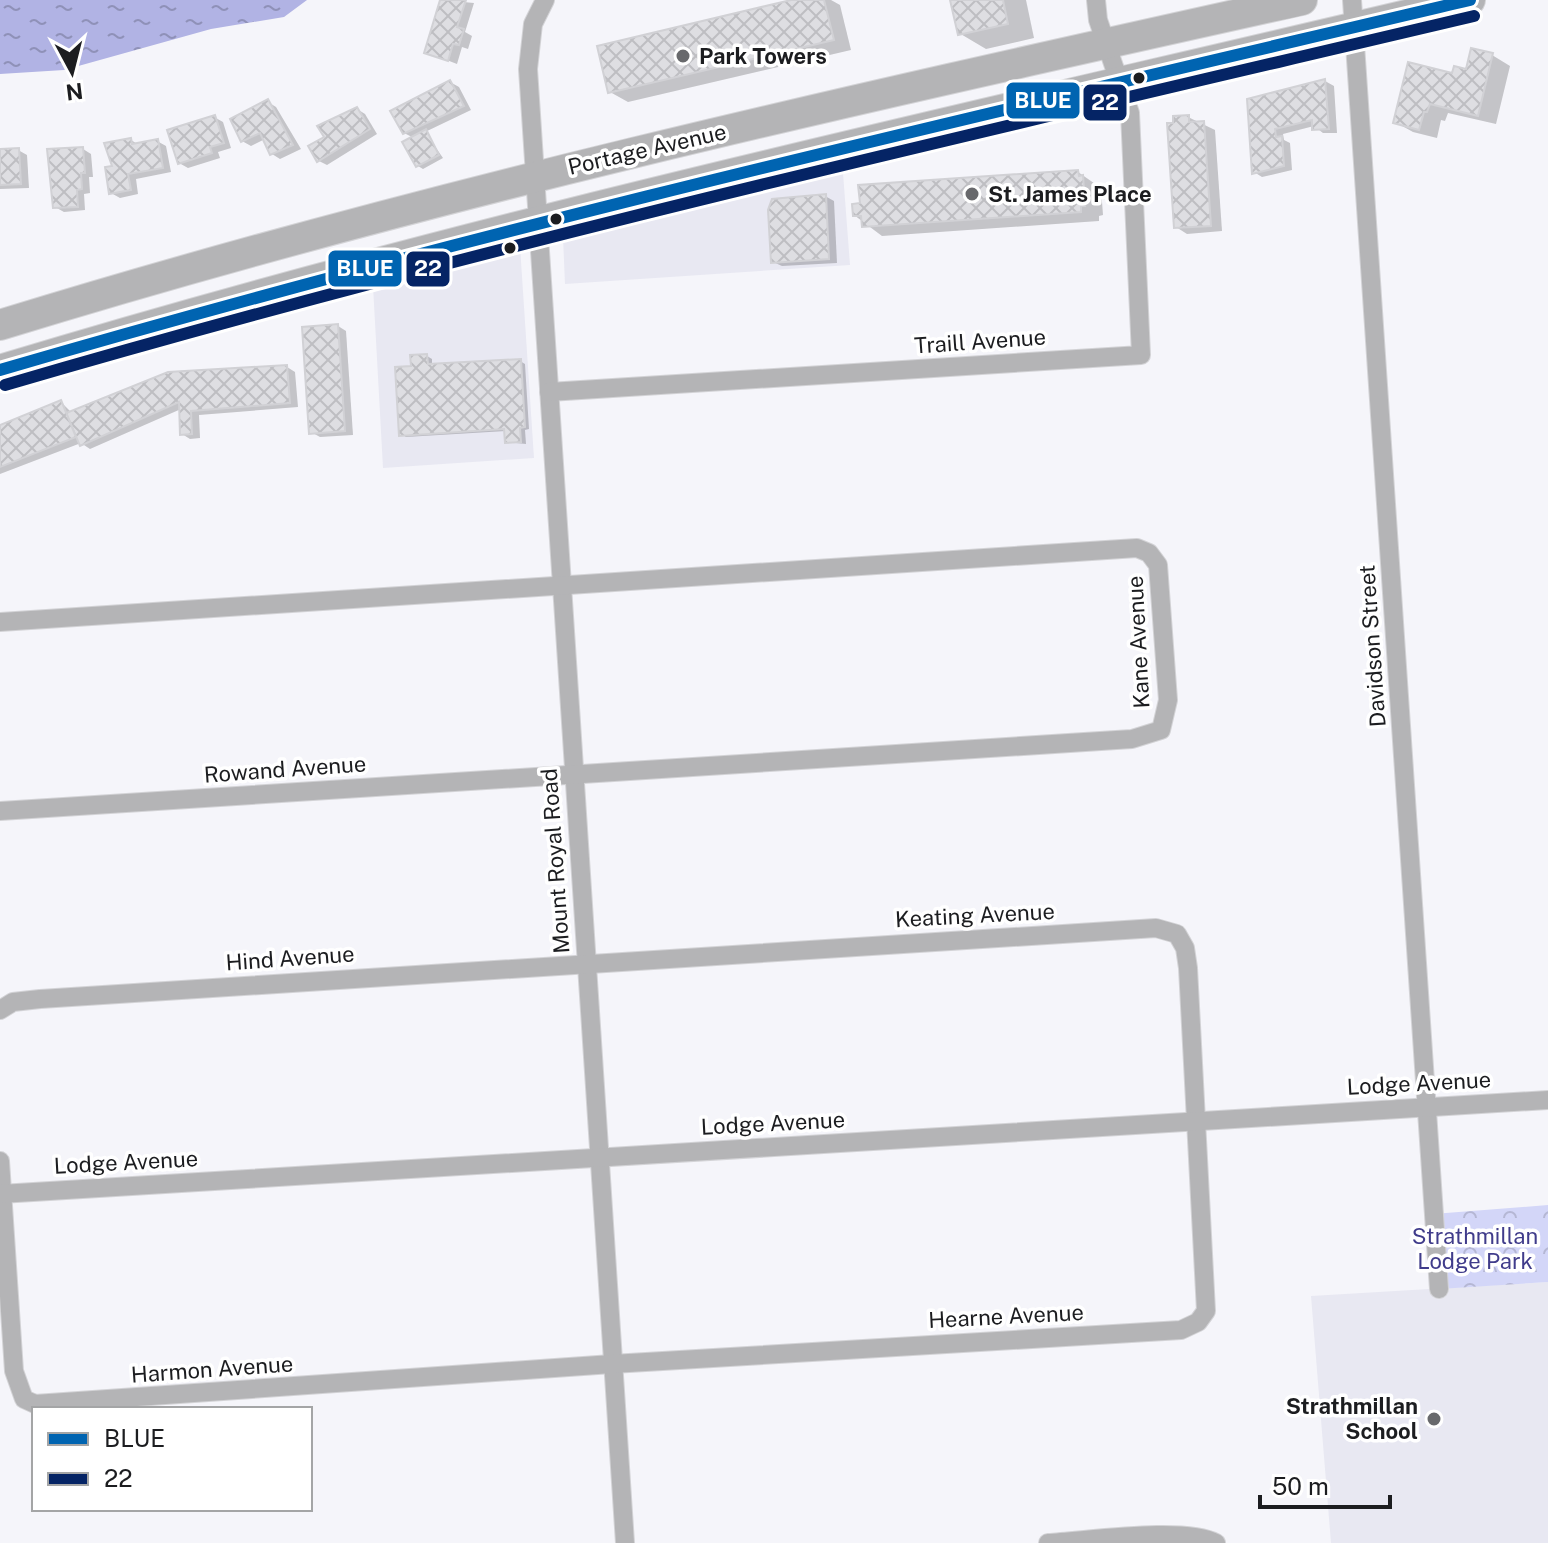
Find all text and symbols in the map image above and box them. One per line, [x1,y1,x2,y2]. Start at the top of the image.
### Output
north arrow [32,32,112,112]
place label: Park Towers [699,43,827,69]
marker: Park Towers [674,47,692,65]
unlabelled marker [1131,70,1147,86]
text: N [64,78,85,106]
line badge: BLUE [1005,81,1081,120]
line badge: 22 [1082,83,1128,122]
text: BLUE [1014,87,1072,113]
text: 22 [1091,89,1119,115]
street label: Portage Avenue [565,118,729,180]
place label: St. James Place [988,181,1152,207]
marker: St. James Place [963,185,981,203]
unlabelled marker [548,211,564,227]
unlabelled marker [502,240,518,256]
line badge: BLUE [327,249,403,288]
line badge: 22 [405,250,451,288]
text: BLUE [336,255,394,281]
text: 22 [414,255,442,281]
street label: Traill Avenue [913,323,1047,359]
street label: Davidson Street [1353,564,1391,728]
street label: Kane Avenue [1122,575,1154,709]
street label: Rowand Avenue [203,750,367,788]
street label: Mount Royal Road [536,768,574,954]
street label: Keating Avenue [895,898,1055,932]
street label: Hind Avenue [225,941,355,975]
street label: Lodge Avenue [1346,1066,1492,1100]
street label: Lodge Avenue [700,1106,846,1140]
street label: Lodge Avenue [53,1145,199,1179]
park label: Strathmillan Lodge Park [1412,1223,1538,1274]
street label: Hearne Avenue [928,1299,1084,1333]
street label: Harmon Avenue [130,1350,294,1388]
place label: Strathmillan School [1286,1393,1418,1444]
legend [32,1407,312,1511]
marker: Strathmillan School [1425,1410,1443,1428]
text: BLUE [104,1424,165,1452]
scale bar [1260,1459,1390,1509]
text: 22 [104,1464,133,1492]
text: 50 m [1272,1472,1329,1500]

